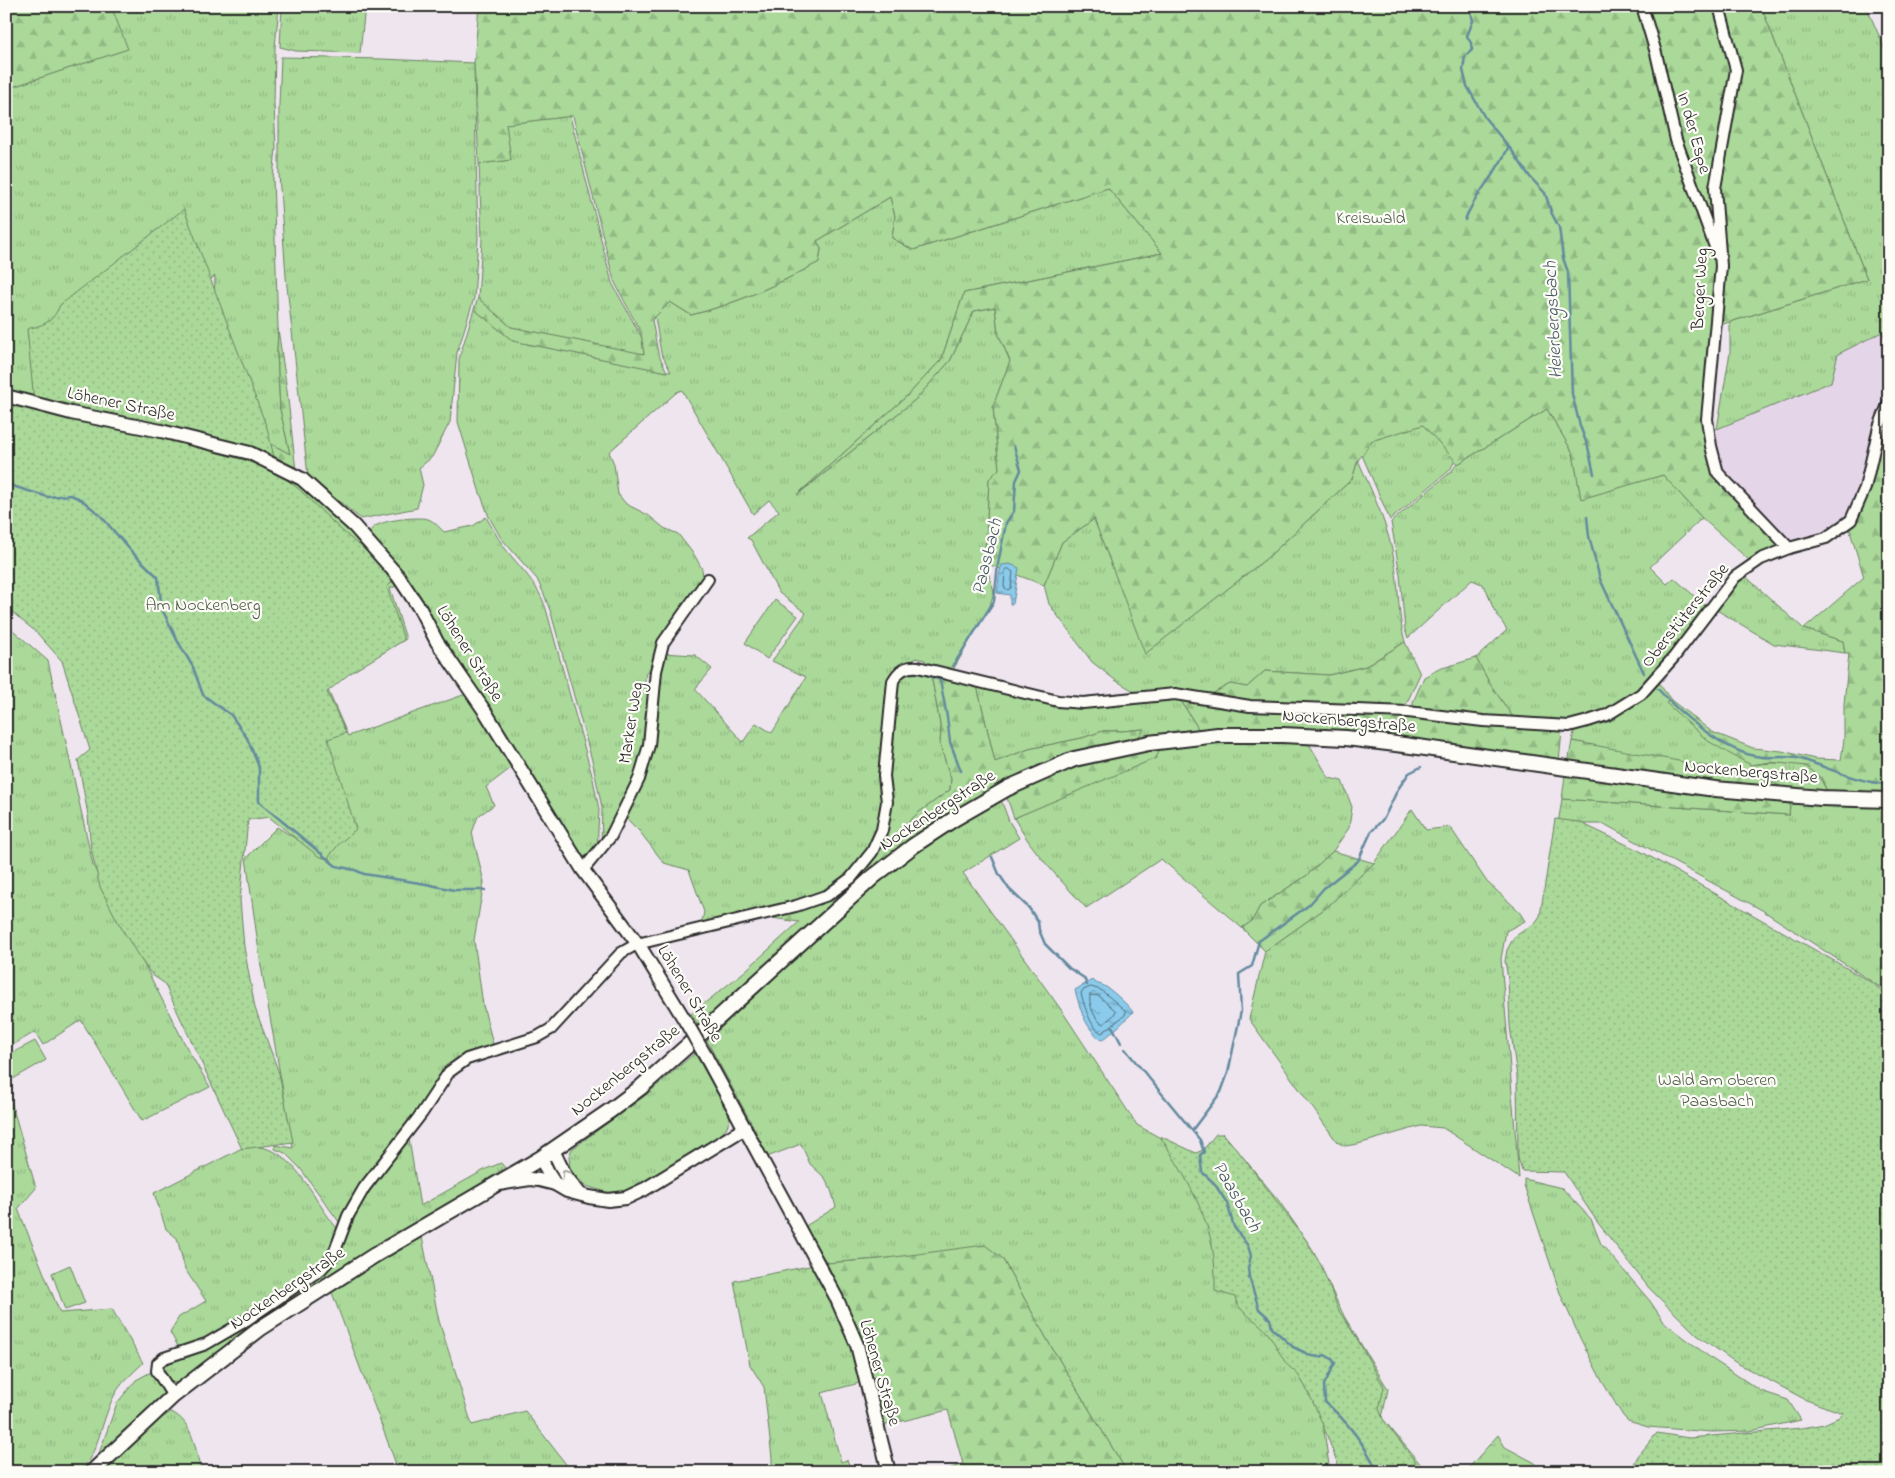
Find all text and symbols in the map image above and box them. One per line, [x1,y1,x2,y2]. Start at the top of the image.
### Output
street label: In der Espe [1669,89,1717,178]
park label: Kreiswald [1336,206,1406,232]
street label: Berger Weg [1686,247,1717,332]
water label: Heierbergsbach [1537,259,1572,380]
street label: Löhener Straße [65,381,178,429]
water label: Paasbach [965,515,1011,598]
street label: Oberstüterstraße [1636,557,1737,674]
park label: Am Nockenberg [145,593,261,620]
street label: Löhener Straße [429,601,510,708]
street label: Marker Weg [613,680,652,766]
street label: Nockenbergstraße [1281,703,1418,742]
street label: Nockenbergstraße [1683,754,1820,793]
street label: Nockenbergstraße [875,763,1002,859]
street label: Löhener Straße [650,940,729,1048]
street label: Nockenbergstraße [566,1018,687,1124]
park label: Wald am oberen Paasbach [1658,1068,1776,1115]
water label: Paasbach [1205,1157,1268,1238]
one-way arrow [562,1169,571,1179]
street label: Nockenbergstraße [225,1240,352,1338]
street label: Löhener Straße [851,1317,907,1430]

